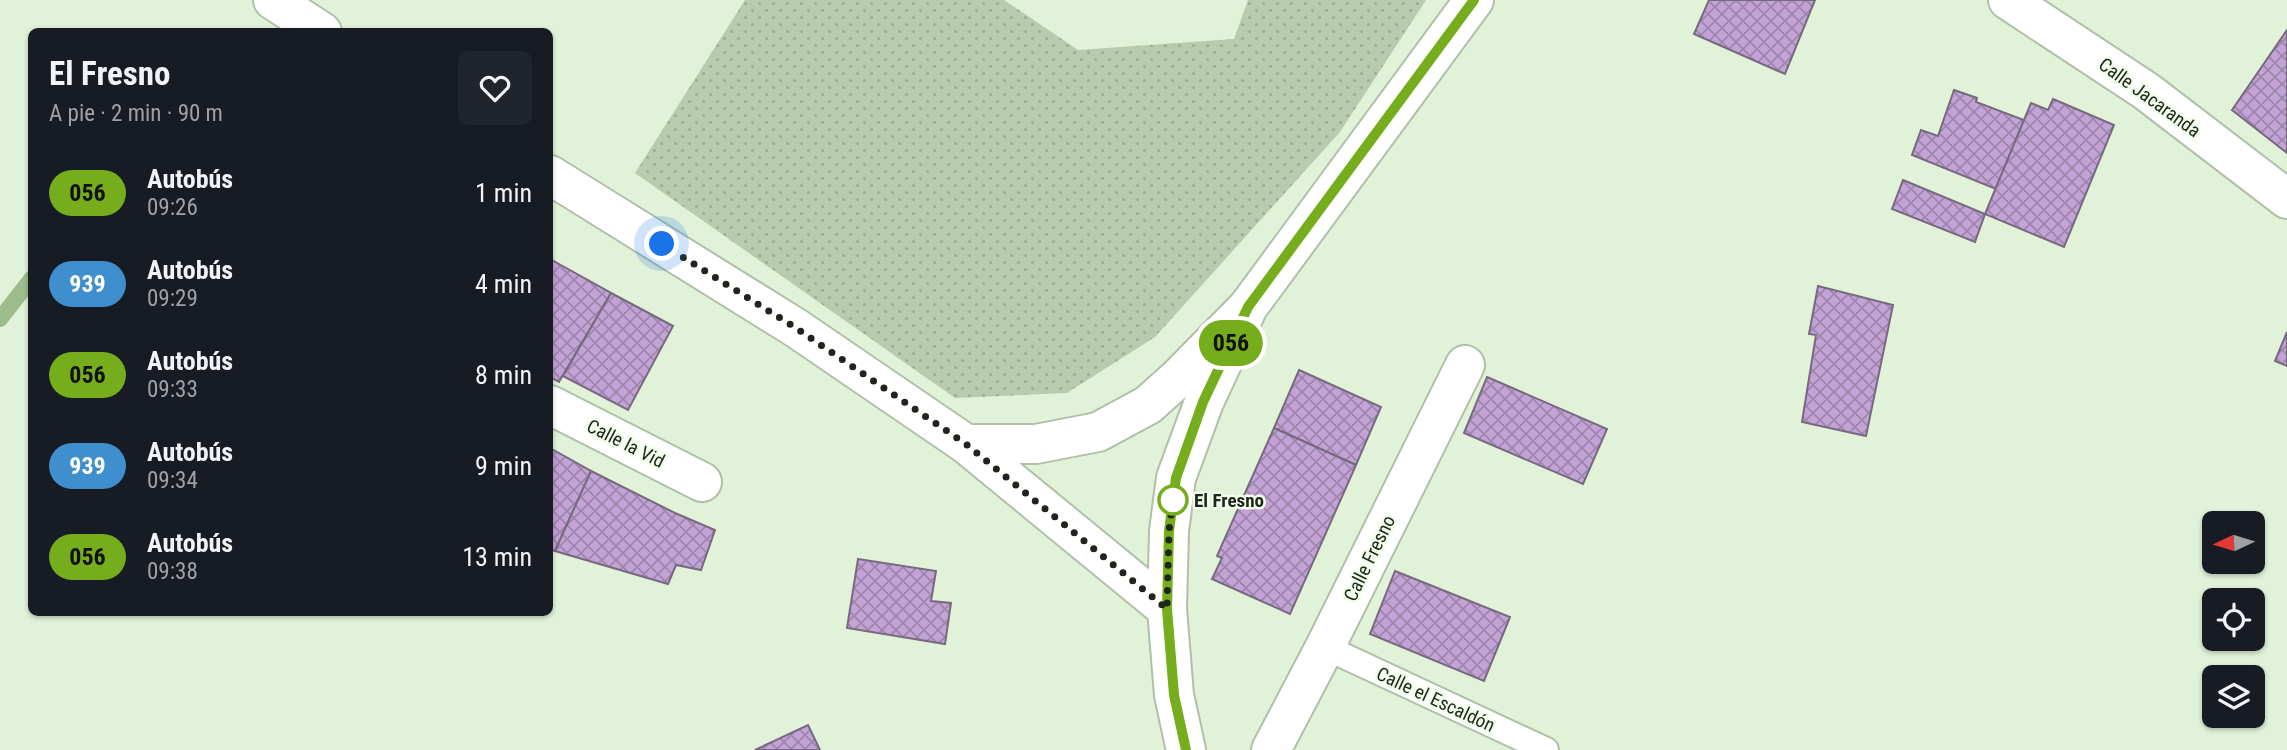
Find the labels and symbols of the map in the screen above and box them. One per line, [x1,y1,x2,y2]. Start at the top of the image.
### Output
street label: Calle Jacaranda [2094,53,2205,142]
your location [644,226,679,261]
line badge: 056 [1191,320,1271,366]
street label: Calle la Vid [583,414,668,473]
marker: El Fresno [1158,485,1188,515]
place label: El Fresno [1194,489,1264,512]
north arrow [2202,511,2264,574]
street label: Calle Fresno [1339,512,1400,605]
street label: Calle el Escaldón [1373,662,1499,737]

